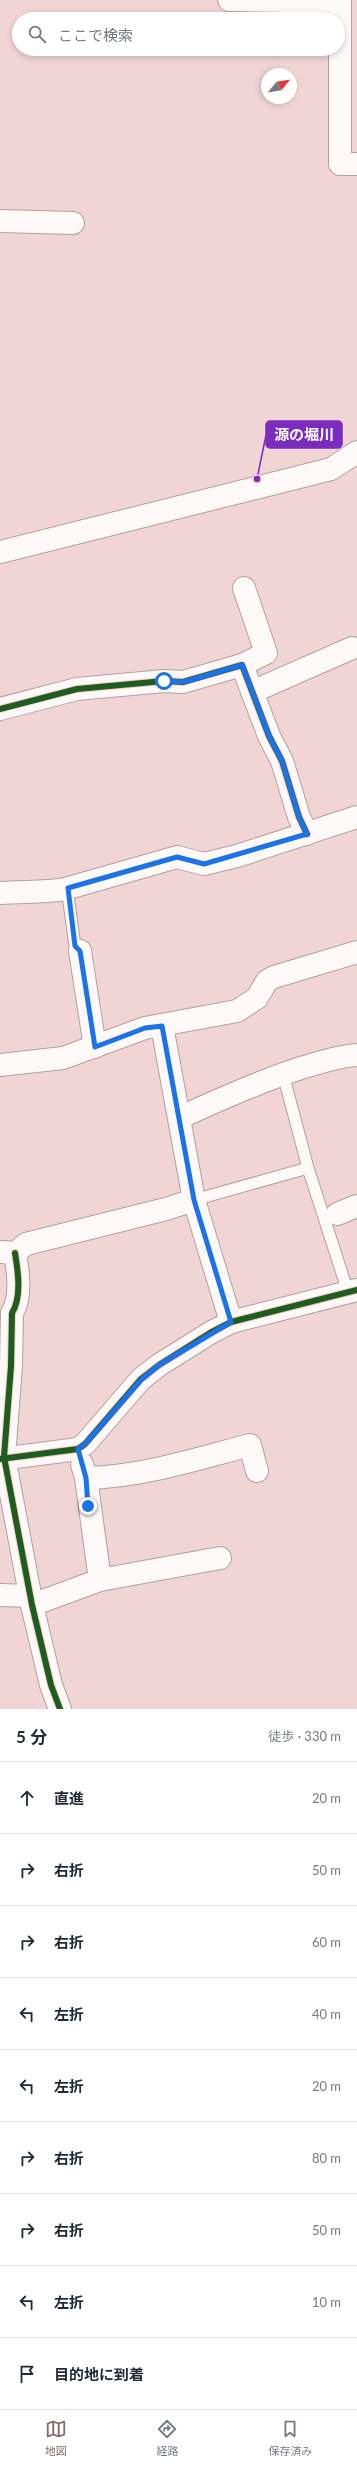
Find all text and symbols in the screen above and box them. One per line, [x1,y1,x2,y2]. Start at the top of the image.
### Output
search box [12,12,345,56]
icon: search [26,23,48,45]
text: ここで検索 [58,26,133,44]
north arrow [261,68,297,104]
callout: 源の堀川 [266,421,342,448]
text: 源の堀川 [274,425,334,443]
route start [155,672,173,690]
route end [79,1497,97,1515]
text: 5 分 [16,1726,47,1747]
text: 徒歩 · 330 m [268,1728,341,1744]
icon: ahead [16,1787,38,1809]
text: 直進 [54,1789,84,1807]
text: 20 m [312,1790,341,1806]
icon: right [16,1859,38,1881]
text: 右折 [54,1861,84,1879]
text: 50 m [312,1862,341,1878]
icon: right [16,1931,38,1953]
text: 右折 [54,1933,84,1951]
text: 60 m [312,1934,341,1950]
icon: left [16,2003,38,2025]
text: 左折 [54,2005,84,2023]
text: 40 m [312,2006,341,2022]
icon: left [16,2075,38,2097]
text: 左折 [54,2077,84,2095]
text: 20 m [312,2078,341,2094]
icon: right [16,2147,38,2169]
text: 右折 [54,2149,84,2167]
text: 80 m [312,2150,341,2166]
icon: right [16,2219,38,2241]
text: 右折 [54,2221,84,2239]
text: 50 m [312,2222,341,2238]
icon: left [16,2291,38,2313]
text: 左折 [54,2293,84,2311]
text: 10 m [312,2294,341,2310]
icon: arrive [16,2363,38,2385]
text: 目的地に到着 [54,2365,144,2383]
tab: 地図 [45,2418,67,2458]
tab: 経路 [156,2418,178,2458]
tab: 保存済み [268,2418,312,2458]

